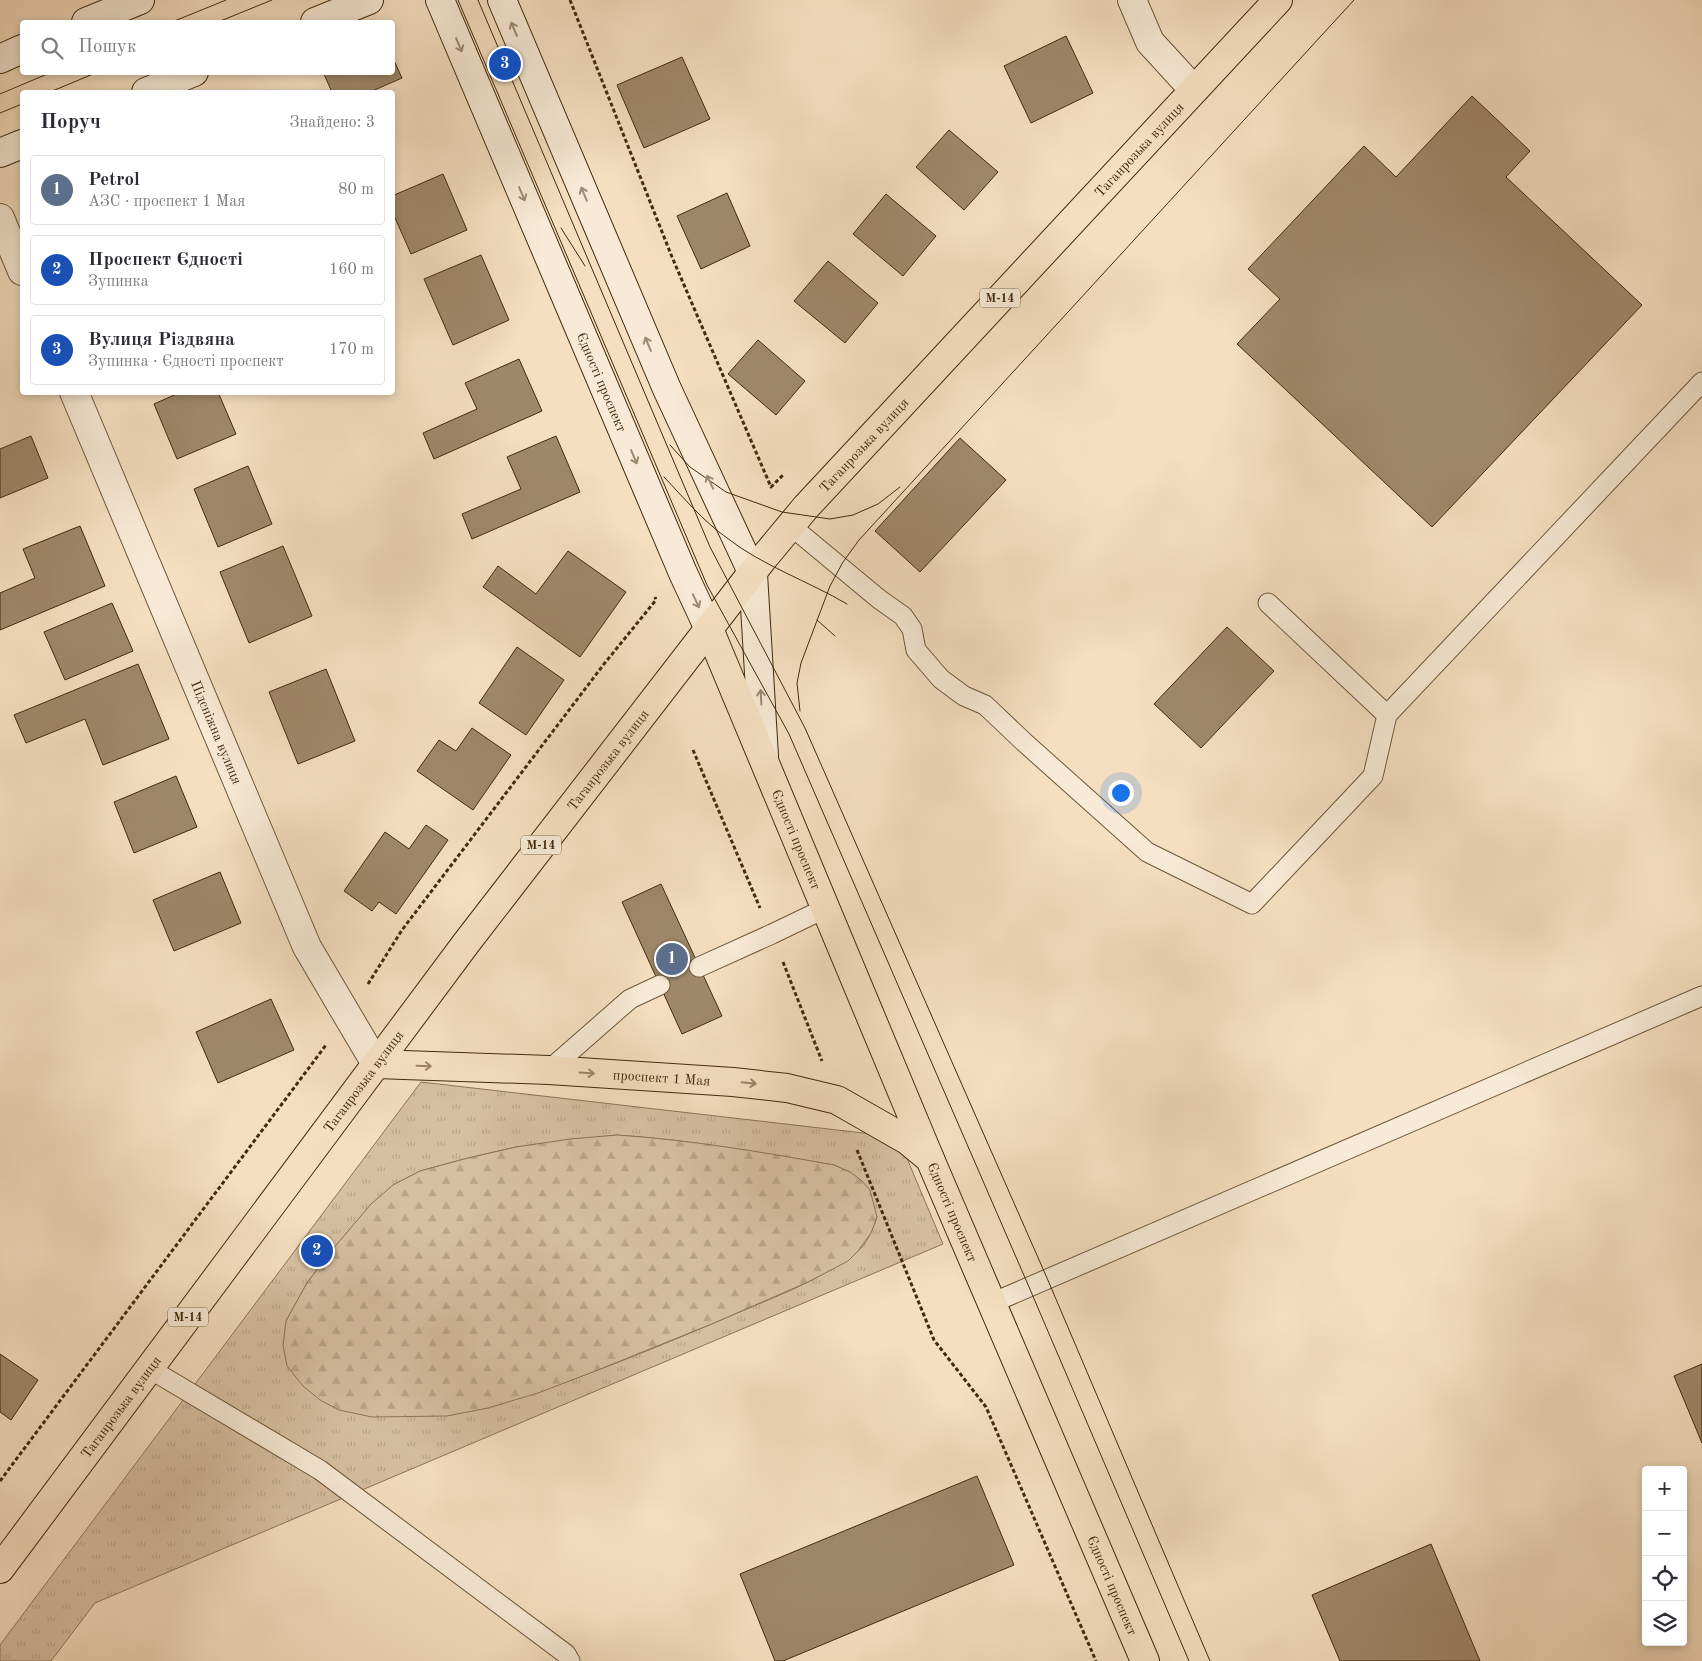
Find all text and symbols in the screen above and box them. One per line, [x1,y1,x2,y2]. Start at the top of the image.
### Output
search box [20,20,395,75]
one-way arrow [508,22,518,37]
icon: search [38,34,66,62]
one-way arrow [454,37,464,52]
text: Пошук [78,38,136,57]
pin: 3 [489,45,521,83]
street label: Таганрозька вулиця [1093,100,1187,200]
text: Поруч [40,112,101,133]
text: Знайдено: 3 [290,115,375,131]
text: Petrol [88,171,140,190]
text: 1 [52,182,62,198]
text: 80 m [338,182,374,198]
one-way arrow [518,186,528,201]
one-way arrow [579,187,589,202]
text: АЗС · проспект 1 Мая [88,194,245,210]
text: Проспект Єдності [88,251,243,270]
text: 2 [52,262,62,278]
text: 160 m [329,262,374,278]
text: Зупинка [88,274,149,290]
road number: М-14 [980,288,1020,308]
text: Вулиця Різдвяна [88,331,235,350]
street label: Єдності проспект [574,331,629,435]
one-way arrow [643,337,653,352]
text: 3 [52,342,62,358]
text: 170 m [329,342,374,358]
text: Зупинка · Єдності проспект [88,354,284,370]
street label: Таганрозька вулиця [817,396,912,496]
one-way arrow [629,449,639,464]
one-way arrow [705,475,715,490]
one-way arrow [692,593,702,608]
street label: Підсніжна вулиця [188,679,244,786]
one-way arrow [756,689,765,705]
street label: Таганрозька вулиця [565,707,652,814]
your location [1108,780,1134,806]
street label: Єдності проспект [769,788,823,892]
road number: М-14 [521,836,561,854]
pin: 1 [656,940,688,978]
street label: Таганрозька вулиця [322,1028,406,1136]
one-way arrow [416,1061,432,1070]
one-way arrow [578,1068,594,1077]
street label: проспект 1 Мая [612,1068,711,1089]
one-way arrow [740,1079,756,1088]
street label: Єдності проспект [924,1161,979,1265]
pin: 2 [301,1232,333,1270]
road number: М-14 [168,1308,208,1326]
street label: Таганрозька вулиця [79,1354,164,1461]
map controls [1642,1466,1687,1646]
button: + [1642,1466,1687,1511]
button: − [1642,1511,1687,1556]
street label: Єдності проспект [1084,1534,1139,1638]
button: locate [1642,1556,1687,1601]
button: layers [1642,1601,1687,1646]

